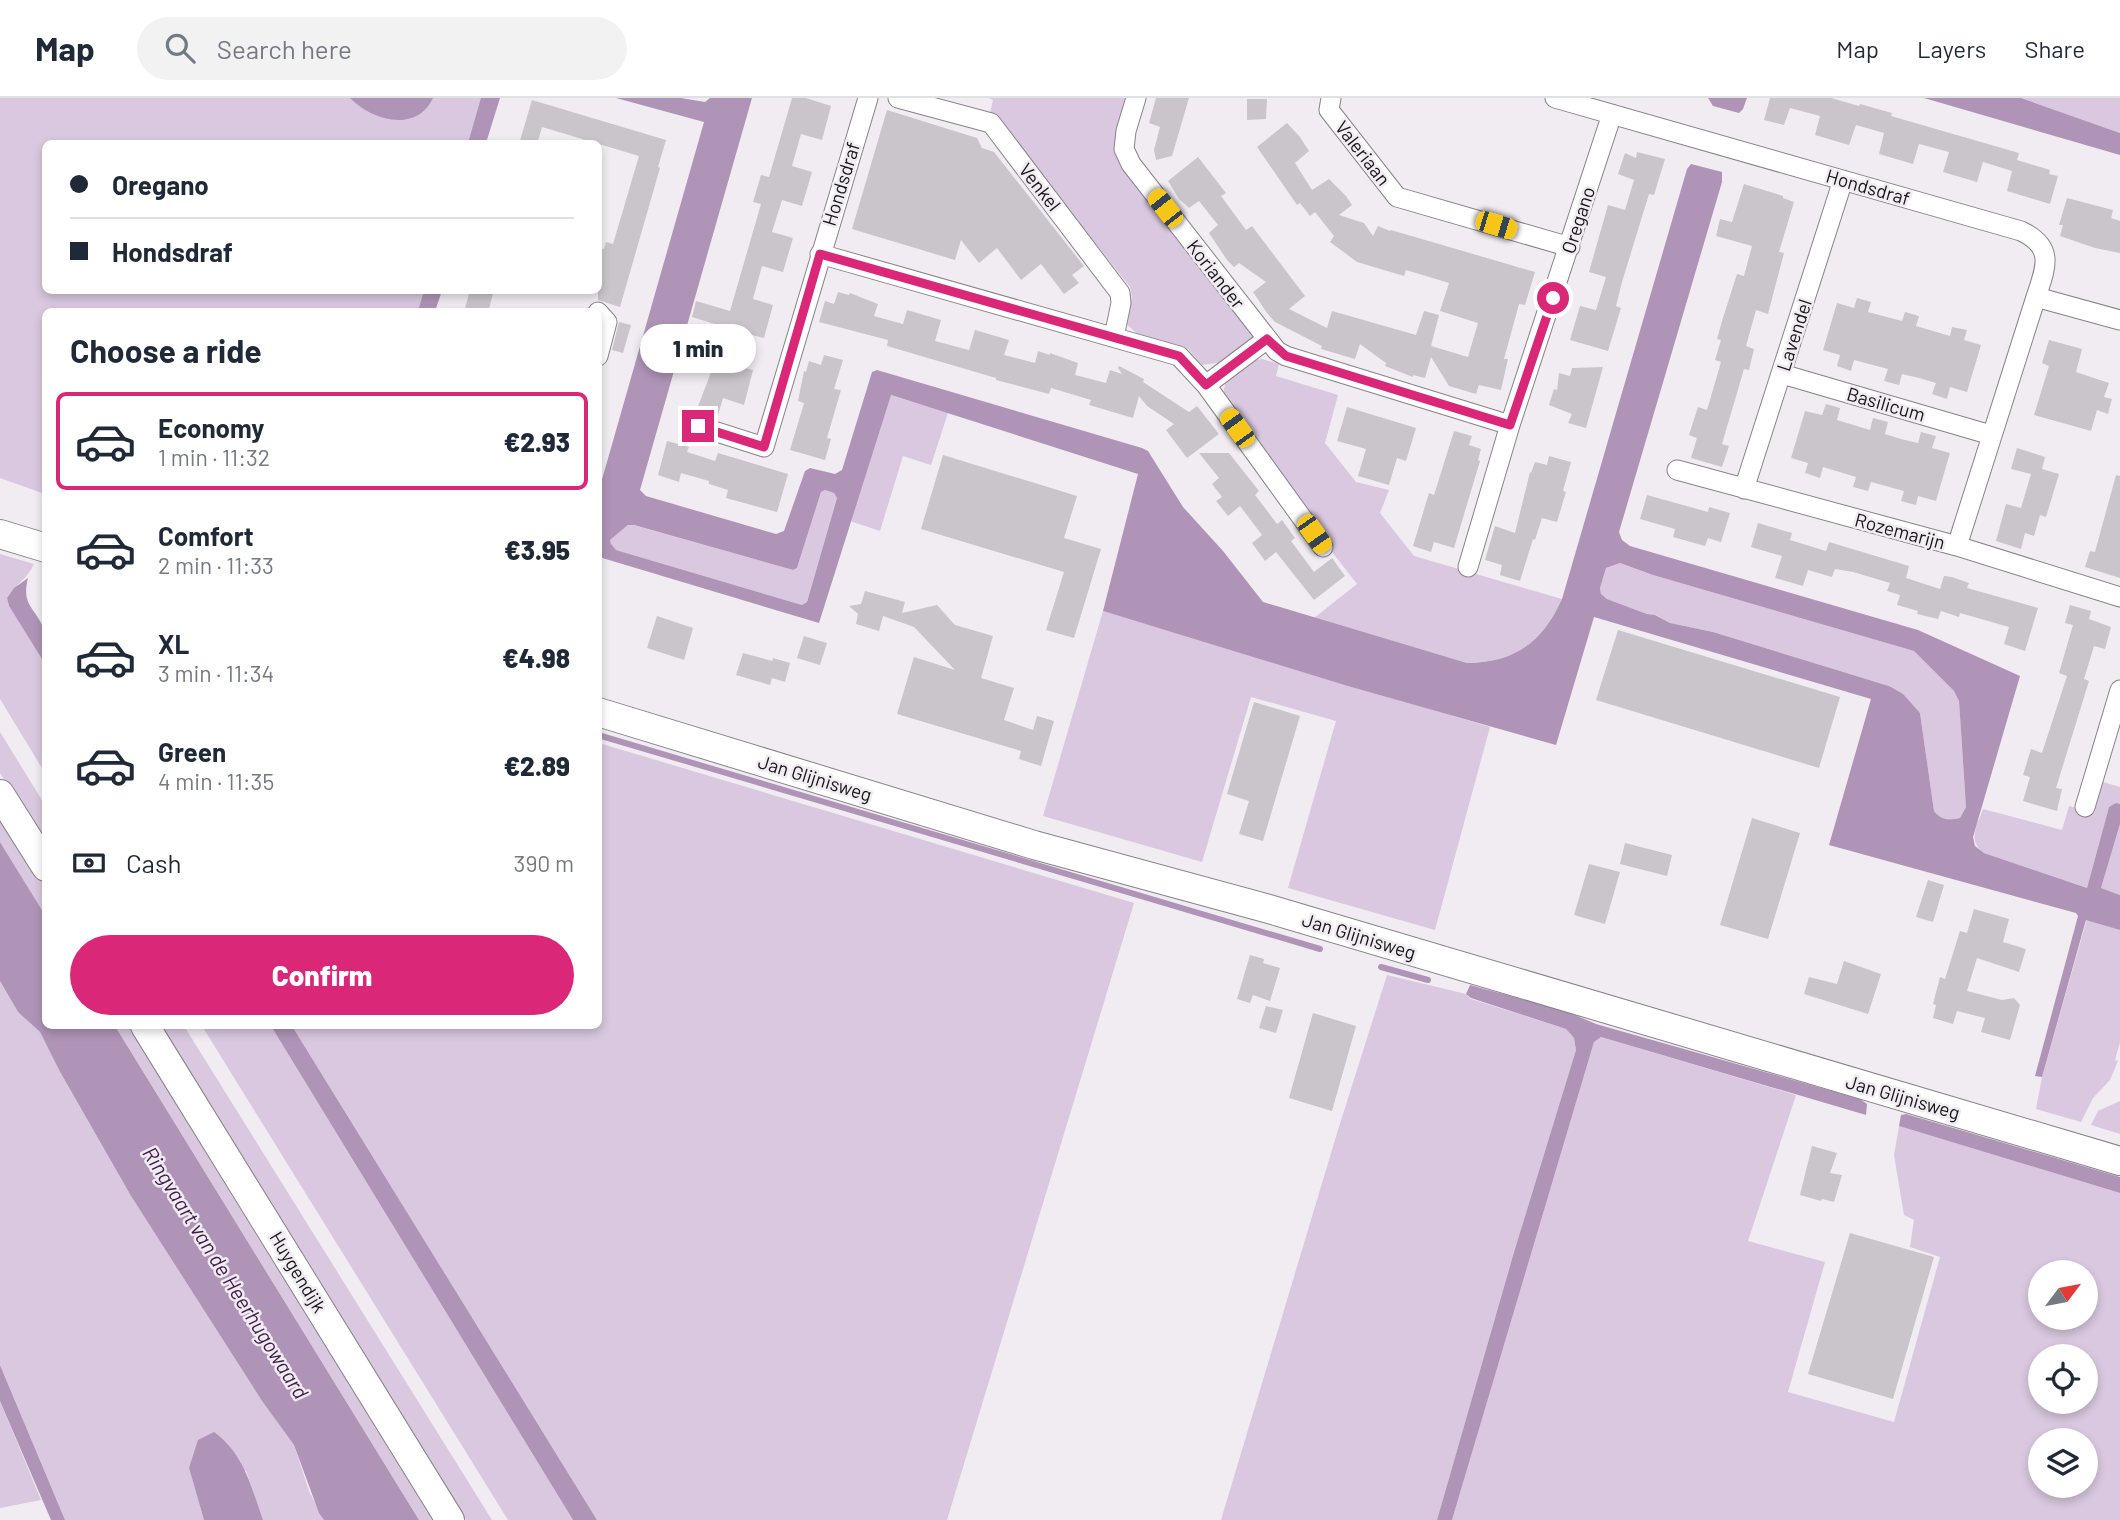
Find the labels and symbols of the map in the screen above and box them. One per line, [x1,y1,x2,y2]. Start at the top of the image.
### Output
street label: Valeriaan [1331,116,1396,190]
street label: Hondsdraf [817,139,864,228]
street label: Venkel [1015,158,1066,215]
street label: Hondsdraf [1824,164,1913,209]
street label: Oregano [1556,183,1599,256]
car [1144,185,1187,231]
car [1473,209,1520,241]
street label: Koriander [1182,235,1250,313]
route start [1537,282,1569,314]
street label: Lavendel [1771,296,1816,374]
callout: 1 min [640,324,756,374]
street label: Basilicum [1844,381,1928,426]
car [1217,405,1258,451]
route end [682,410,714,442]
street label: Rozemarijn [1852,507,1948,554]
car [1294,511,1335,557]
street label: Jan Glijnisweg [756,749,875,806]
street label: Jan Glijnisweg [1300,907,1419,964]
street label: Jan Glijnisweg [1843,1069,1963,1124]
water label: Ringvaart van de Heerhugowaard [138,1142,314,1403]
street label: Huygendijk [265,1227,332,1317]
north arrow [2028,1260,2098,1330]

